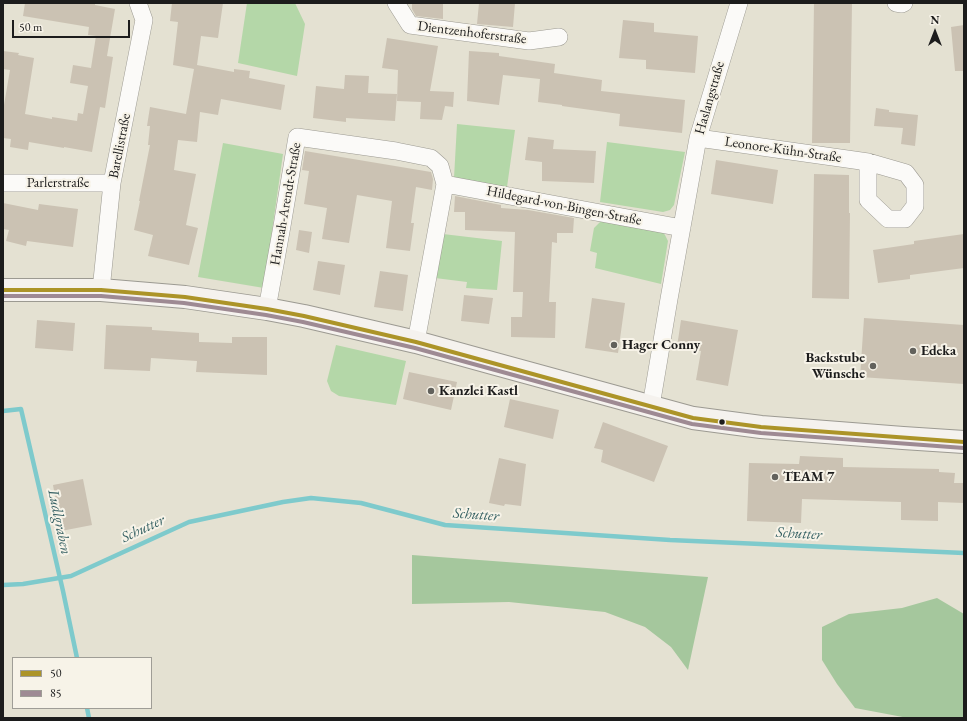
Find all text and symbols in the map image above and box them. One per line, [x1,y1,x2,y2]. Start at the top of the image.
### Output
scale bar [14,12,132,38]
north arrow [915,12,955,52]
text: N [931,13,939,27]
street label: Dientzenhoferstraße [417,18,527,48]
text: 50 m [19,19,42,35]
street label: Haslangstraße [692,59,728,137]
street label: Barellistraße [105,112,135,180]
street label: Leonore-Kühn-Straße [724,133,842,167]
street label: Hannah-Arendt-Straße [267,141,305,267]
street label: Parlerstraße [27,175,89,191]
street label: Hildegard-von-Bingen-Straße [485,183,643,229]
place label: Hager Conny [622,337,700,353]
marker: Hager Conny [609,340,619,350]
place label: Edeka [921,343,956,359]
marker: Edeka [908,346,918,356]
place label: Backstube Wünsche [805,350,865,382]
marker: Backstube Wünsche [868,361,878,371]
place label: Kanzlei Kastl [439,383,518,399]
marker: Kanzlei Kastl [426,386,436,396]
unlabelled marker [717,417,727,427]
place label: TEAM 7 [783,469,834,485]
marker: TEAM 7 [770,472,780,482]
water label: Ludlgraben [43,488,75,556]
water label: Schutter [452,504,500,526]
water label: Schutter [118,511,168,547]
water label: Schutter [776,524,822,544]
legend [12,657,152,709]
text: 50 [50,665,62,681]
text: 85 [50,685,62,701]

